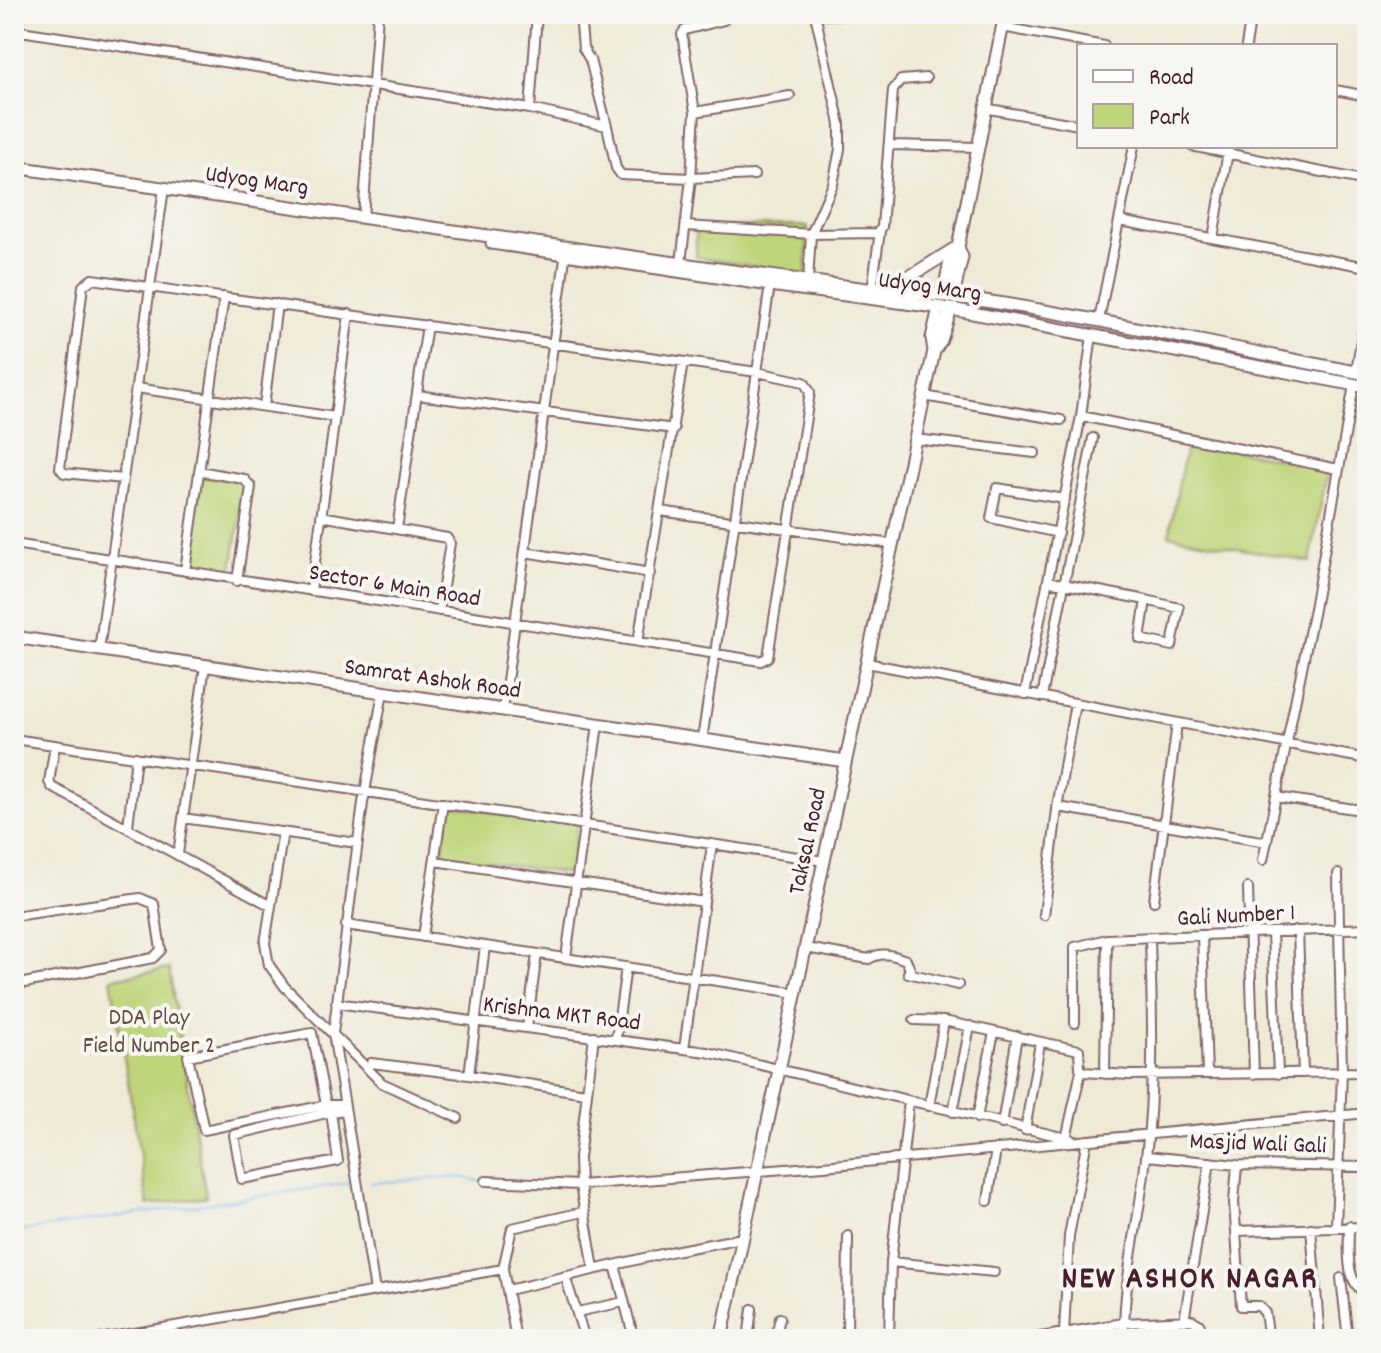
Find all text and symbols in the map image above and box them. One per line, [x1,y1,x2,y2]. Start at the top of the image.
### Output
legend [1077,44,1337,148]
text: Road [1149,62,1194,96]
text: Park [1149,102,1190,136]
street label: Udyog Marg [203,158,310,206]
street label: Udyog Marg [876,264,983,312]
street label: Sector 6 Main Road [306,557,483,617]
street label: Samrat Ashok Road [342,651,523,709]
street label: Taksal Road [781,785,837,898]
street label: Gali Number 1 [1176,897,1296,937]
street label: Krishna MKT Road [481,988,642,1042]
park label: DDA Play Field Number 2 [83,1002,215,1064]
street label: Masjid Wali Gali [1189,1126,1327,1164]
district label: NEW ASHOK NAGAR [1062,1258,1318,1304]

